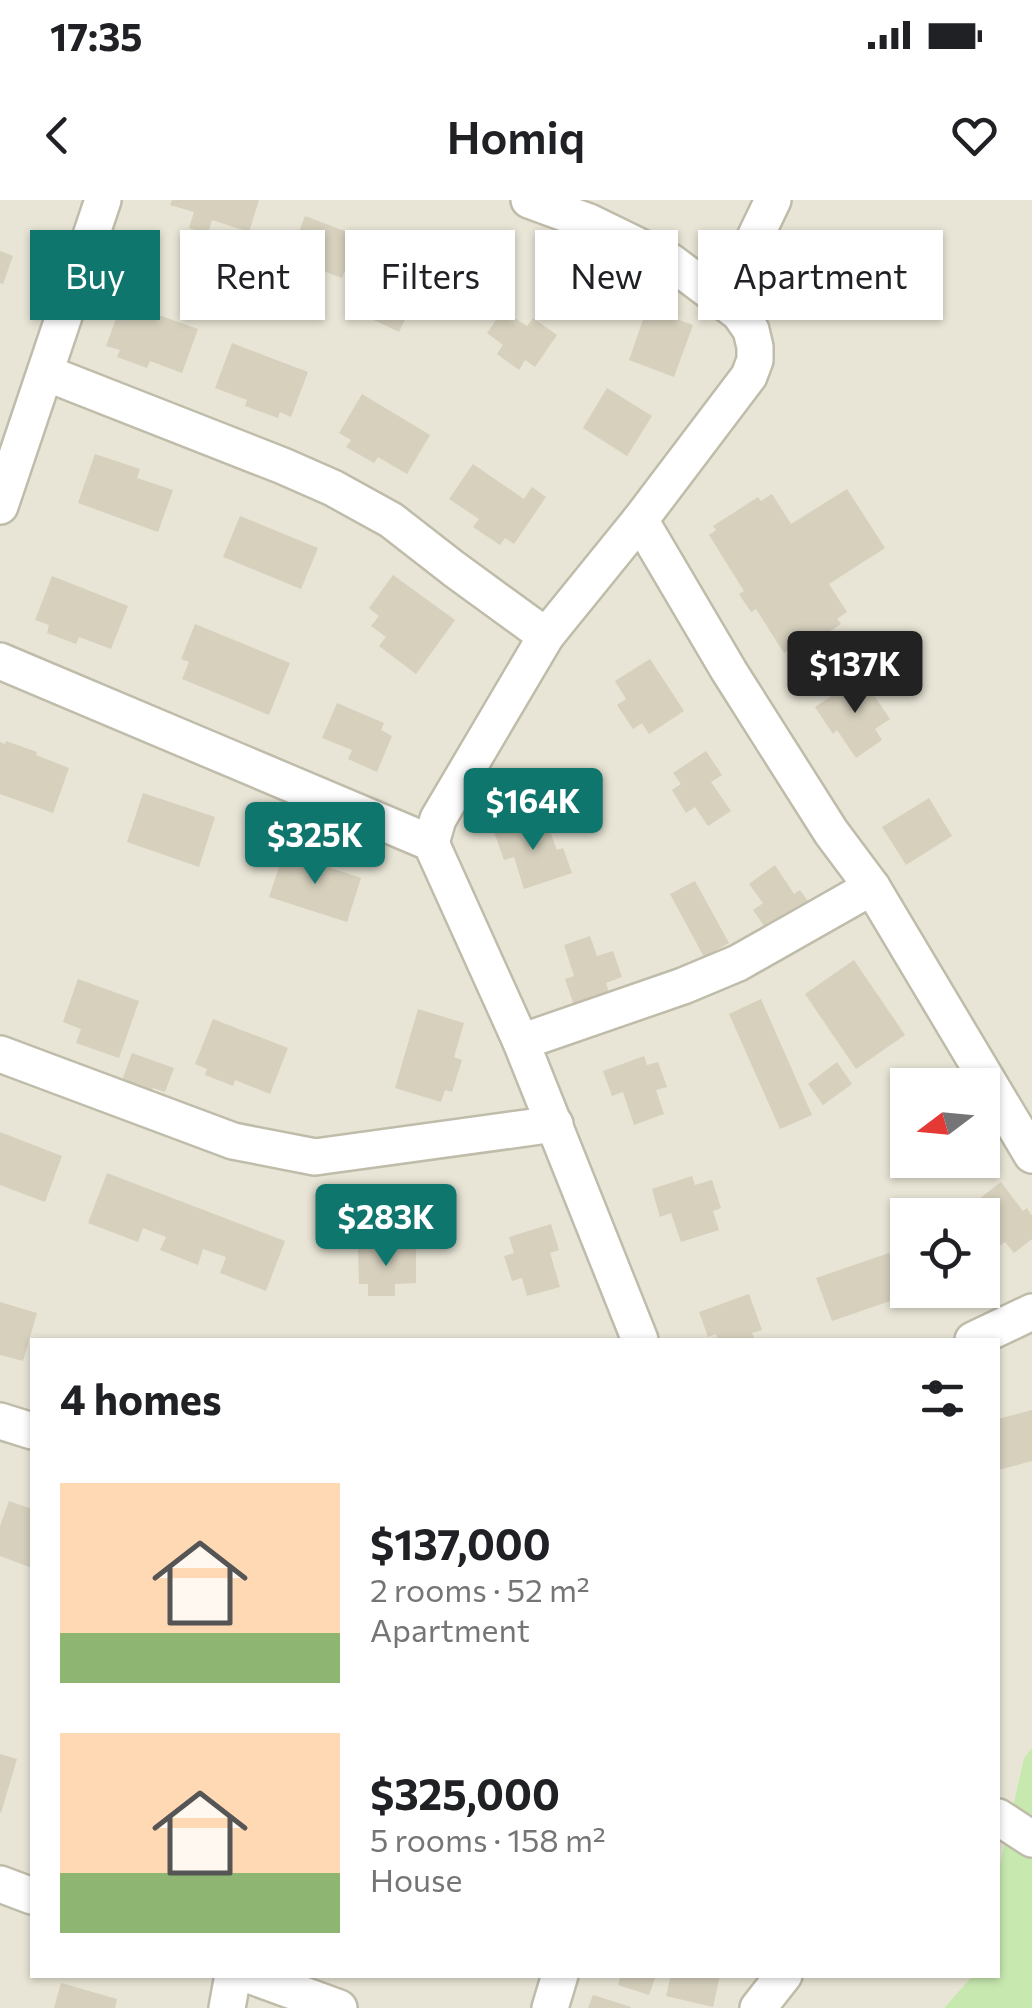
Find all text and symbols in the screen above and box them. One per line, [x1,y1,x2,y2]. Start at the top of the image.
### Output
text: 17:35 [50,12,142,59]
icon: back [30,108,85,163]
text: Homiq [447,108,585,163]
icon: heart [947,108,1002,163]
chip: Buy [30,230,160,320]
chip: Rent [180,230,325,320]
chip: Filters [345,230,515,320]
chip: New [535,230,678,320]
chip: Apartment [698,230,943,320]
pin: $137K [785,631,925,716]
text: $137K [809,643,901,683]
pin: $164K [463,768,603,853]
text: $164K [486,780,580,820]
pin: $325K [245,802,385,887]
text: $325K [267,814,363,854]
north arrow [890,1068,1000,1178]
map controls [890,1068,1000,1308]
pin: $283K [316,1184,456,1269]
text: $283K [338,1196,434,1236]
button: locate [890,1198,1000,1308]
icon: filters [915,1371,970,1426]
text: 4 homes [60,1372,222,1424]
text: $137,000 [370,1517,551,1569]
icon: home [140,1523,260,1643]
text: 2 rooms · 52 m² [370,1569,590,1609]
text: Apartment [370,1609,530,1649]
text: $325,000 [370,1767,560,1819]
icon: home [140,1773,260,1893]
text: 5 rooms · 158 m² [370,1819,606,1859]
text: House [370,1859,462,1899]

